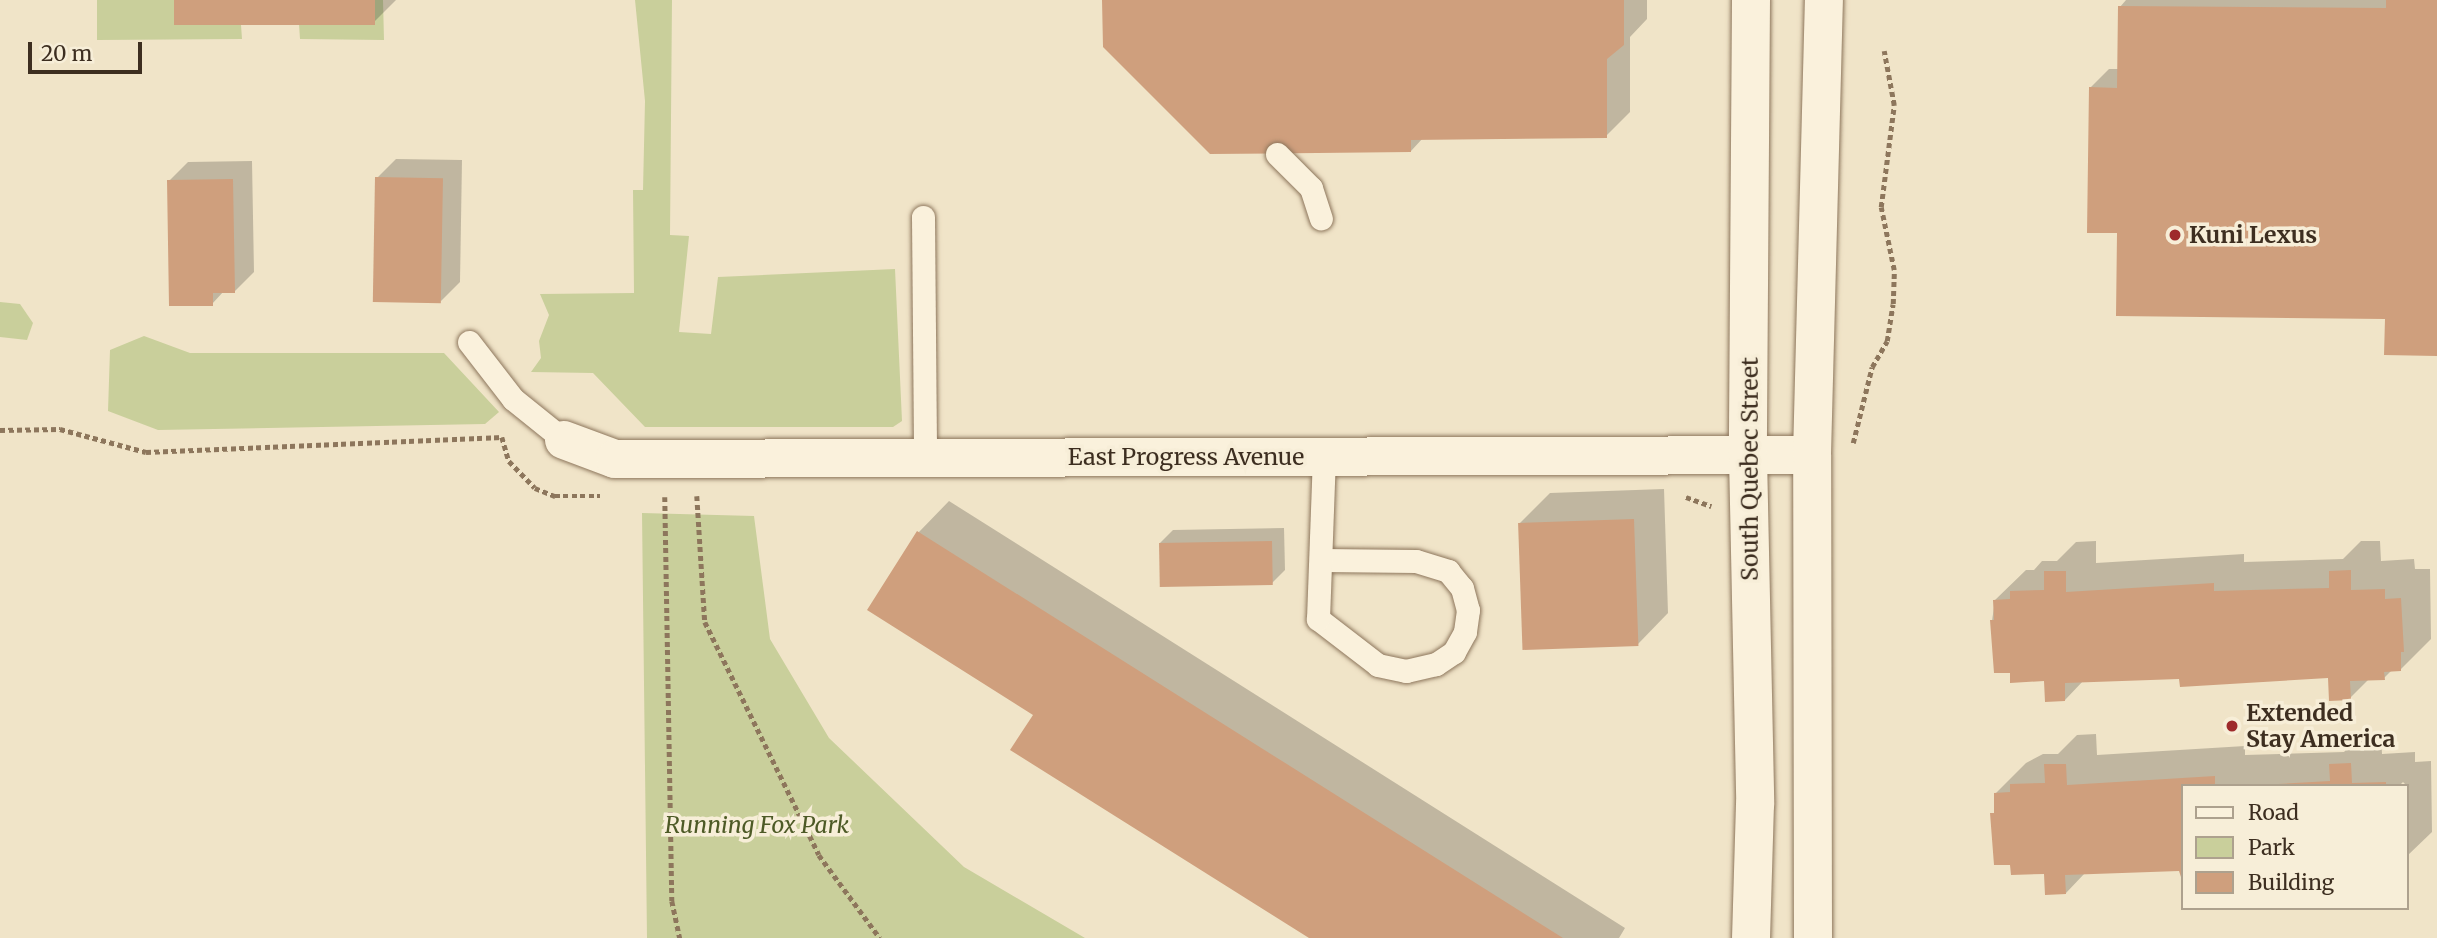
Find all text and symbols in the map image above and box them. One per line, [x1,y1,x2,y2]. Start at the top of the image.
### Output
scale bar [32,28,145,72]
text: 20 m [41,40,92,67]
place label: Kuni Lexus [2189,221,2317,249]
marker: Kuni Lexus [2167,227,2183,243]
street label: South Quebec Street [1736,357,1764,581]
street label: East Progress Avenue [1068,443,1304,471]
place label: Extended Stay America [2246,699,2395,753]
marker: Extended Stay America [2224,718,2240,734]
legend [2182,784,2409,910]
text: Road [2248,799,2299,826]
park label: Running Fox Park [665,811,849,839]
text: Park [2248,834,2295,861]
text: Building [2248,869,2334,896]

